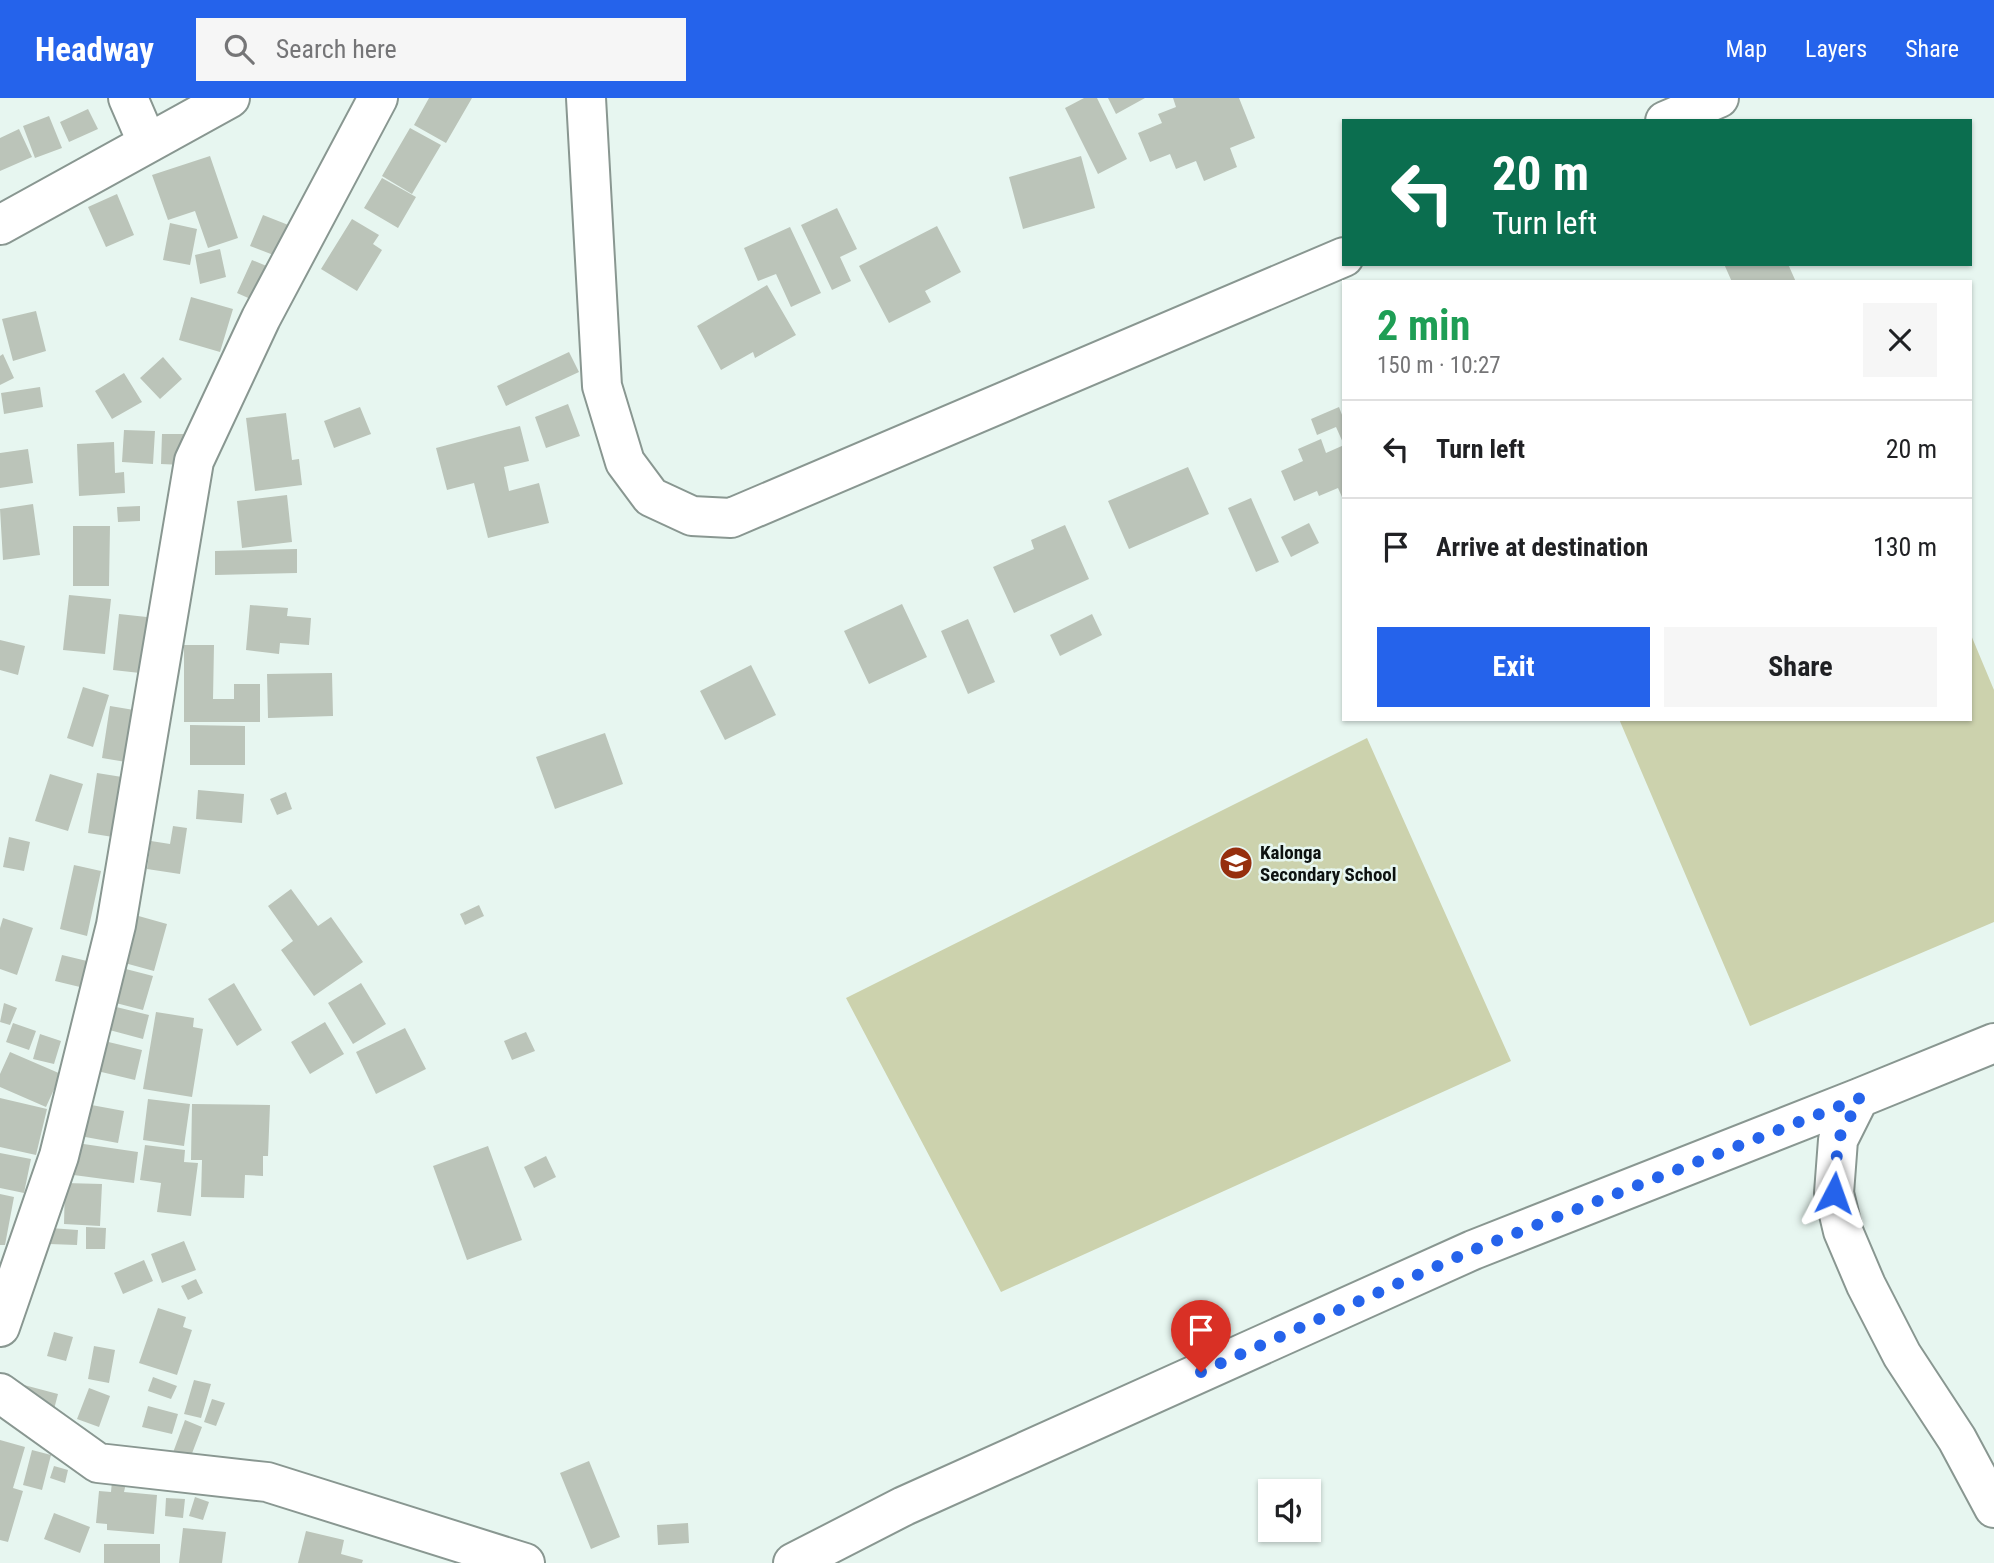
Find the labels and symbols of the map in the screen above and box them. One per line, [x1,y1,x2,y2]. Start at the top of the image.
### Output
place label: Kalonga Secondary School [1260,841,1397,886]
school or university icon: Kalonga Secondary School [1217,844,1255,882]
position arrow [1797,1156,1871,1230]
pin [1171,1300,1231,1372]

